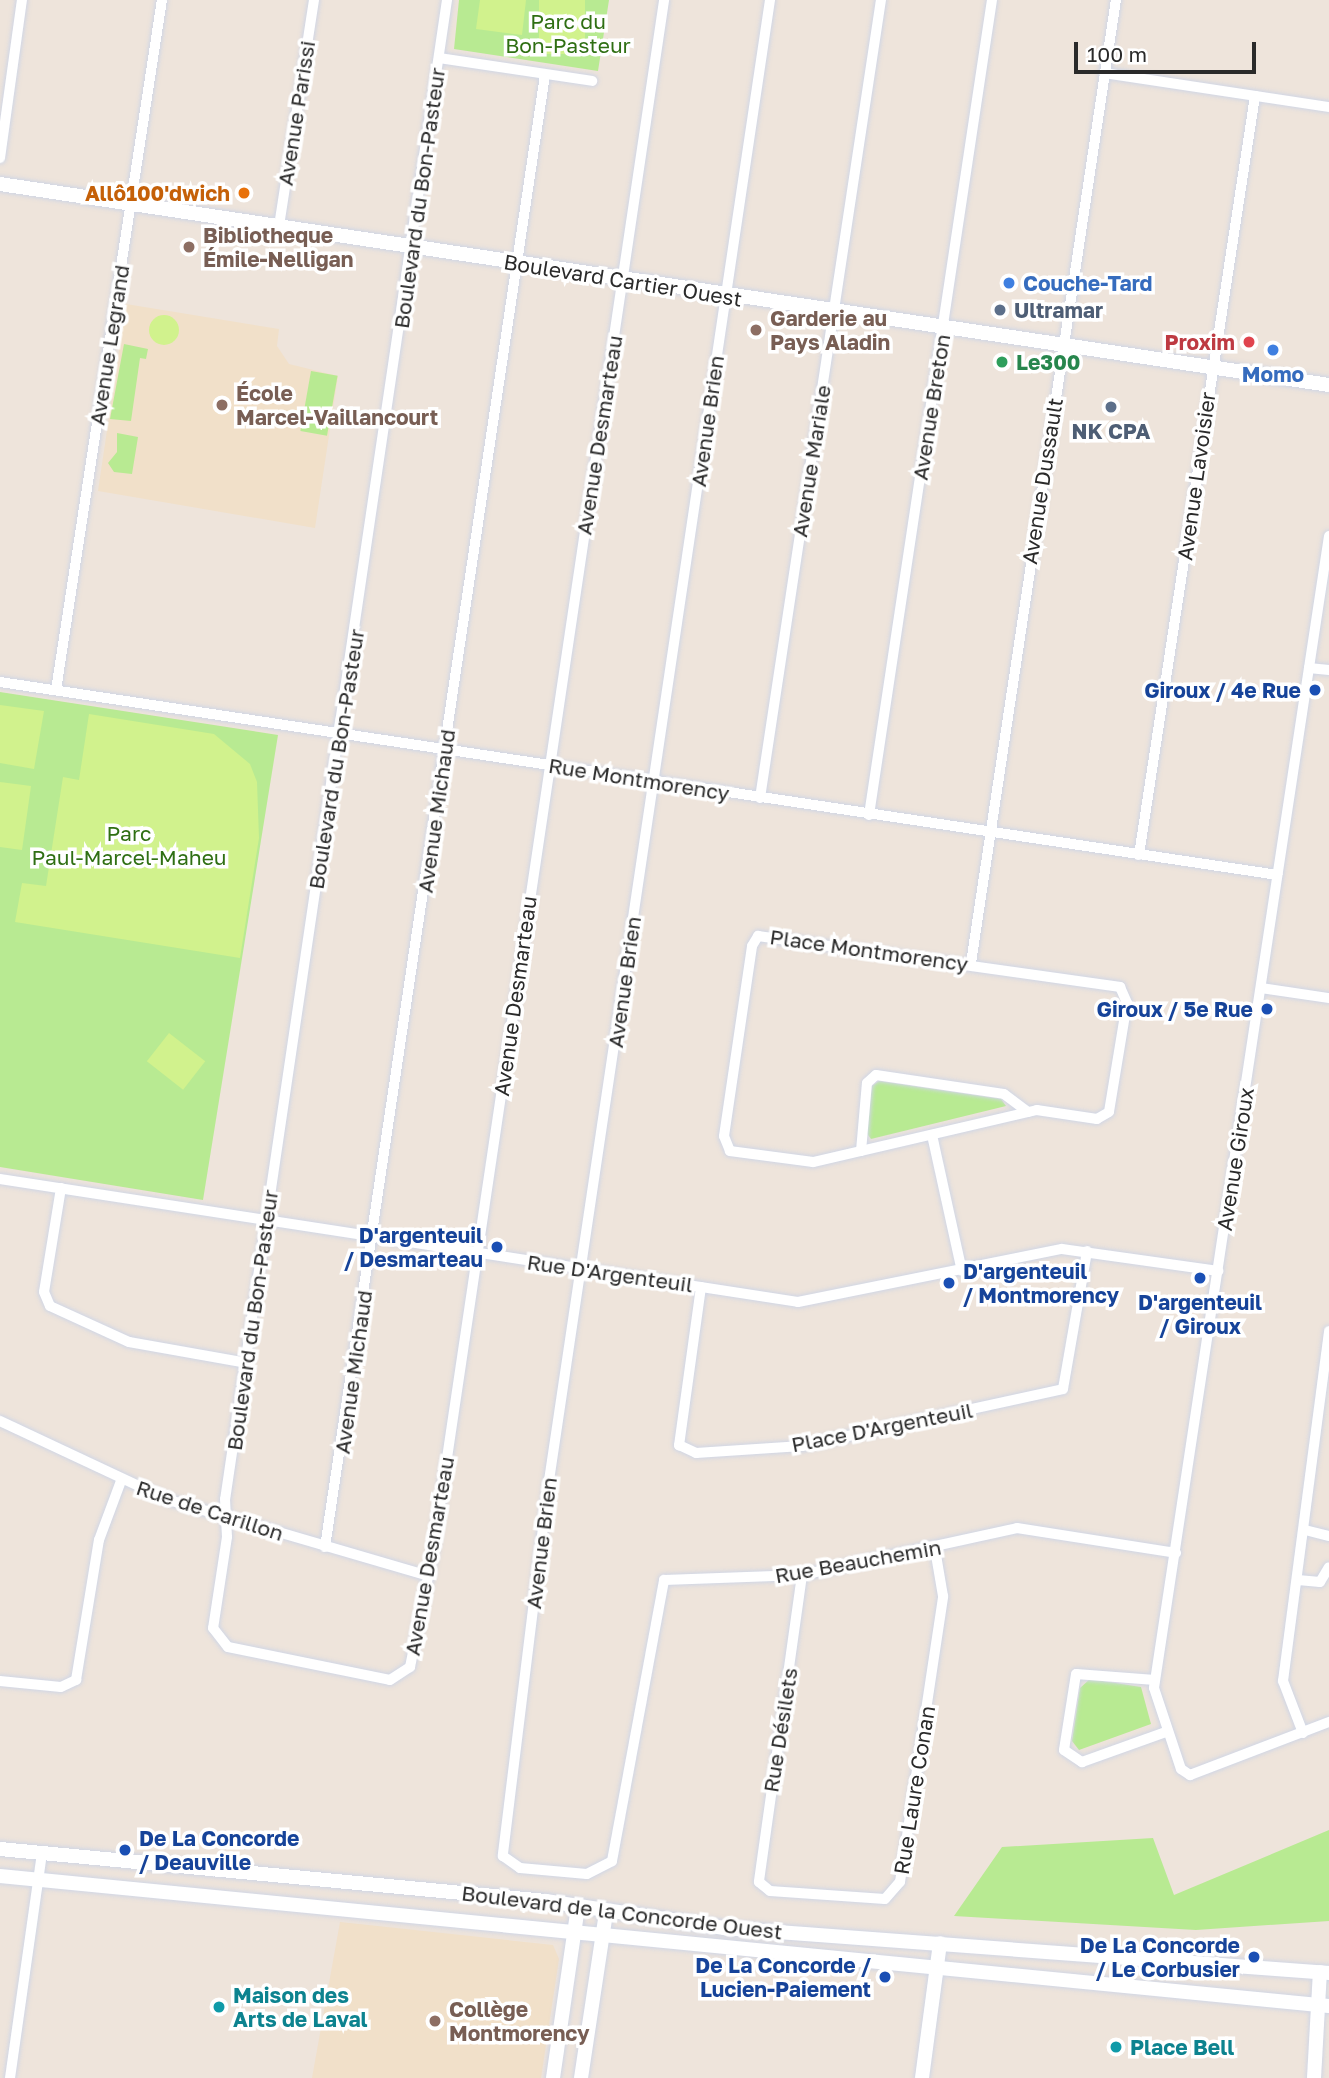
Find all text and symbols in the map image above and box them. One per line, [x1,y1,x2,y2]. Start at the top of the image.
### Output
park label: Parc du Bon-Pasteur [505,8,631,58]
scale bar [1077,28,1259,72]
street label: Avenue Parissi [272,39,320,187]
text: 100 m [1087,41,1147,67]
street label: Boulevard du Bon-Pasteur [388,66,450,330]
place label: Allô100'dwich [85,180,230,206]
marker: Allô100'dwich [236,185,252,201]
place label: Bibliotheque Émile-Nelligan [203,222,354,272]
marker: Bibliotheque Émile-Nelligan [181,239,197,255]
street label: Boulevard Cartier Ouest [502,249,744,311]
street label: Avenue Legrand [84,263,134,427]
place label: Couche-Tard [1023,270,1153,296]
marker: Couche-Tard [1001,275,1017,291]
place label: Ultramar [1014,297,1103,323]
marker: Ultramar [992,302,1008,318]
place label: Garderie au Pays Aladin [770,305,890,355]
marker: Garderie au Pays Aladin [748,322,764,338]
place label: Proxim [1165,329,1235,355]
street label: Avenue Breton [907,332,955,482]
street label: Avenue Desmarteau [571,333,627,537]
marker: Proxim [1241,334,1257,350]
marker: Momo [1265,342,1281,358]
place label: Le300 [1016,349,1080,375]
street label: Avenue Brien [685,354,729,488]
marker: Le300 [994,354,1010,370]
place label: Momo [1242,361,1304,387]
place label: École Marcel-Vaillancourt [236,380,438,430]
street label: Avenue Mariale [787,383,835,539]
street label: Avenue Lavoisier [1172,390,1220,562]
street label: Avenue Dussault [1016,396,1068,566]
marker: École Marcel-Vaillancourt [214,397,230,413]
marker: NK CPA [1103,399,1119,415]
place label: NK CPA [1072,418,1150,444]
street label: Boulevard du Bon-Pasteur [303,627,369,891]
place label: Giroux / 4e Rue [1144,677,1301,703]
marker: Giroux / 4e Rue [1307,682,1323,698]
street label: Avenue Michaud [412,728,460,894]
street label: Rue Montmorency [547,752,731,806]
park label: Parc Paul-Marcel-Maheu [31,820,227,870]
street label: Avenue Desmarteau [488,894,542,1098]
street label: Avenue Brien [602,915,646,1049]
street label: Place Montmorency [768,924,970,976]
place label: Giroux / 5e Rue [1096,996,1253,1022]
marker: Giroux / 5e Rue [1259,1001,1275,1017]
street label: Avenue Giroux [1211,1086,1259,1232]
street label: Boulevard du Bon-Pasteur [221,1188,283,1452]
place label: D'argenteuil / Desmarteau [344,1222,483,1272]
marker: D'argenteuil / Desmarteau [489,1239,505,1255]
street label: Rue D'Argenteuil [526,1249,694,1297]
place label: D'argenteuil / Montmorency [963,1258,1119,1308]
marker: D'argenteuil / Giroux [1192,1270,1208,1286]
marker: D'argenteuil / Montmorency [941,1275,957,1291]
street label: Avenue Michaud [329,1289,377,1455]
place label: D'argenteuil / Giroux [1138,1289,1262,1339]
street label: Place D'Argenteuil [789,1397,975,1457]
street label: Avenue Desmarteau [399,1455,459,1657]
street label: Rue de Carillon [133,1474,287,1546]
street label: Avenue Brien [520,1476,562,1610]
street label: Rue Beauchemin [773,1534,943,1588]
street label: Rue Désilets [758,1666,802,1794]
street label: Rue Laure Conan [888,1704,940,1876]
place label: De La Concorde / Deauville [139,1825,299,1875]
marker: De La Concorde / Deauville [117,1842,133,1858]
street label: Boulevard de la Concorde Ouest [460,1880,784,1944]
place label: De La Concorde / Le Corbusier [1080,1932,1240,1982]
marker: De La Concorde / Le Corbusier [1246,1949,1262,1965]
place label: De La Concorde / Lucien-Paiement [695,1952,871,2002]
marker: De La Concorde / Lucien-Paiement [877,1969,893,1985]
place label: Maison des Arts de Laval [233,1982,368,2032]
place label: Collège Montmorency [449,1996,590,2046]
marker: Maison des Arts de Laval [211,1999,227,2015]
marker: Collège Montmorency [427,2013,443,2029]
place label: Place Bell [1130,2034,1234,2060]
marker: Place Bell [1108,2039,1124,2055]

